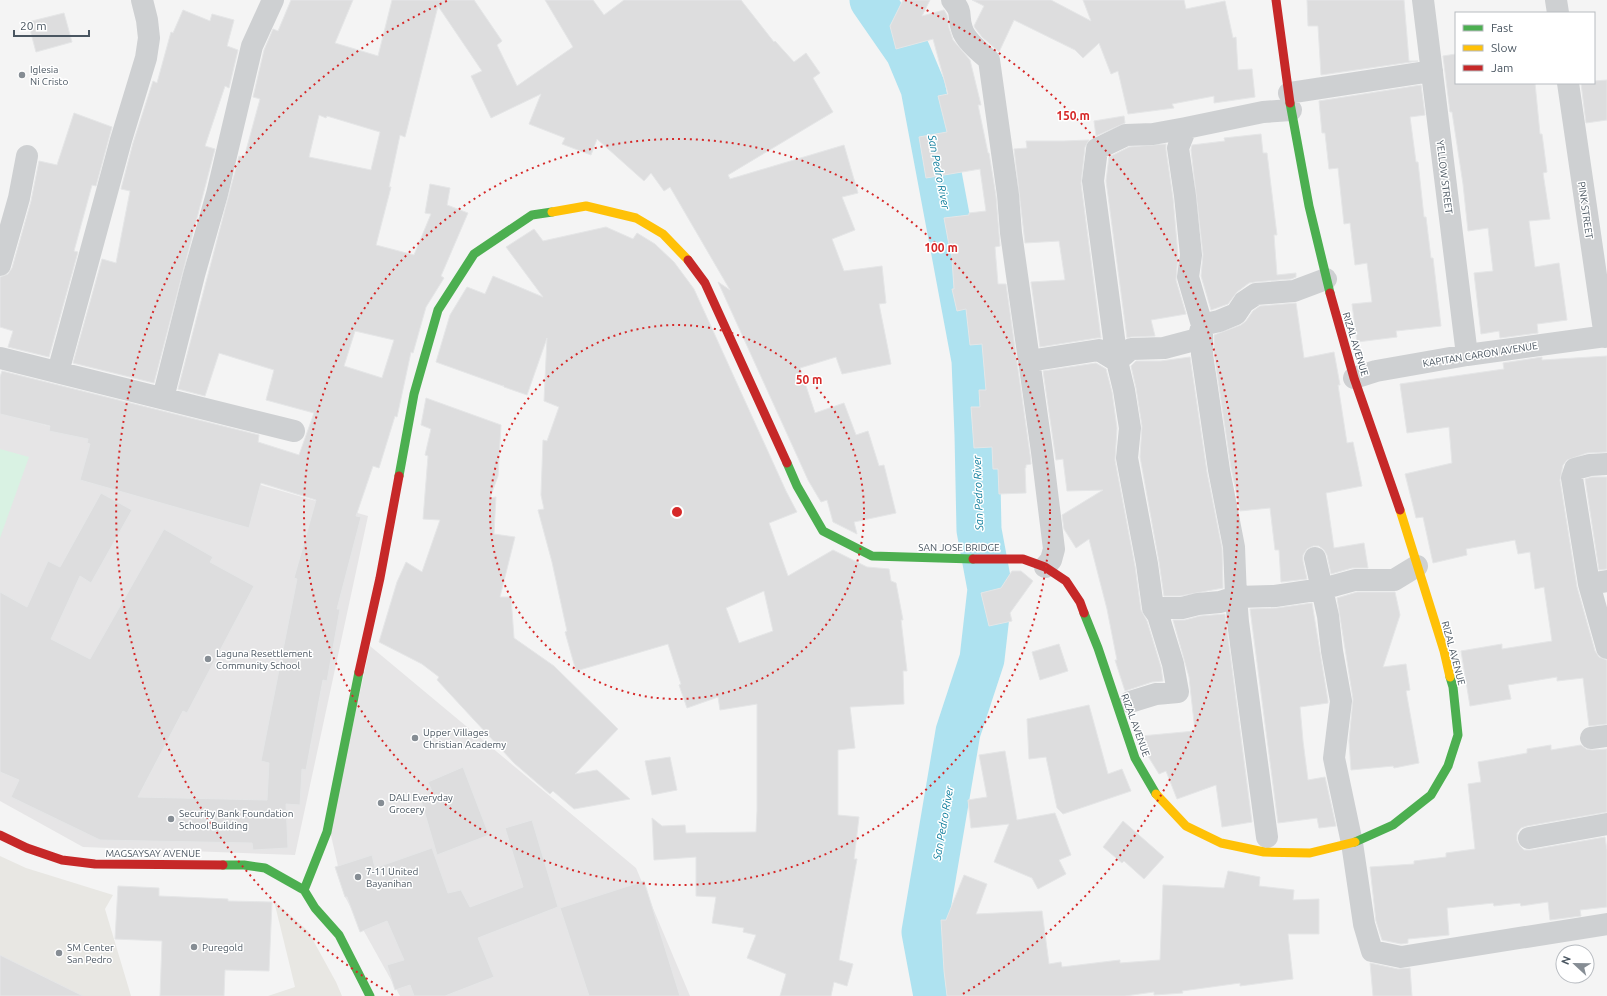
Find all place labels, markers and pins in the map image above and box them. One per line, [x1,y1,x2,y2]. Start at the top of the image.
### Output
place label: Iglesia Ni Cristo [30,64,68,87]
marker: Iglesia Ni Cristo [17,70,27,80]
centre of rings [670,505,684,519]
place label: Laguna Resettlement Community School [216,648,312,671]
marker: Laguna Resettlement Community School [203,654,213,664]
place label: Upper Villages Christian Academy [423,727,506,750]
marker: Upper Villages Christian Academy [410,733,420,743]
place label: DALI Everyday Grocery [389,792,453,815]
marker: DALI Everyday Grocery [376,798,386,808]
place label: Security Bank Foundation School Building [179,808,293,831]
marker: Security Bank Foundation School Building [166,814,176,824]
place label: 7-11 United Bayanihan [366,866,418,889]
marker: 7-11 United Bayanihan [353,872,363,882]
place label: SM Center San Pedro [67,942,114,965]
marker: Puregold [189,942,199,952]
place label: Puregold [202,942,243,953]
marker: SM Center San Pedro [54,948,64,958]

